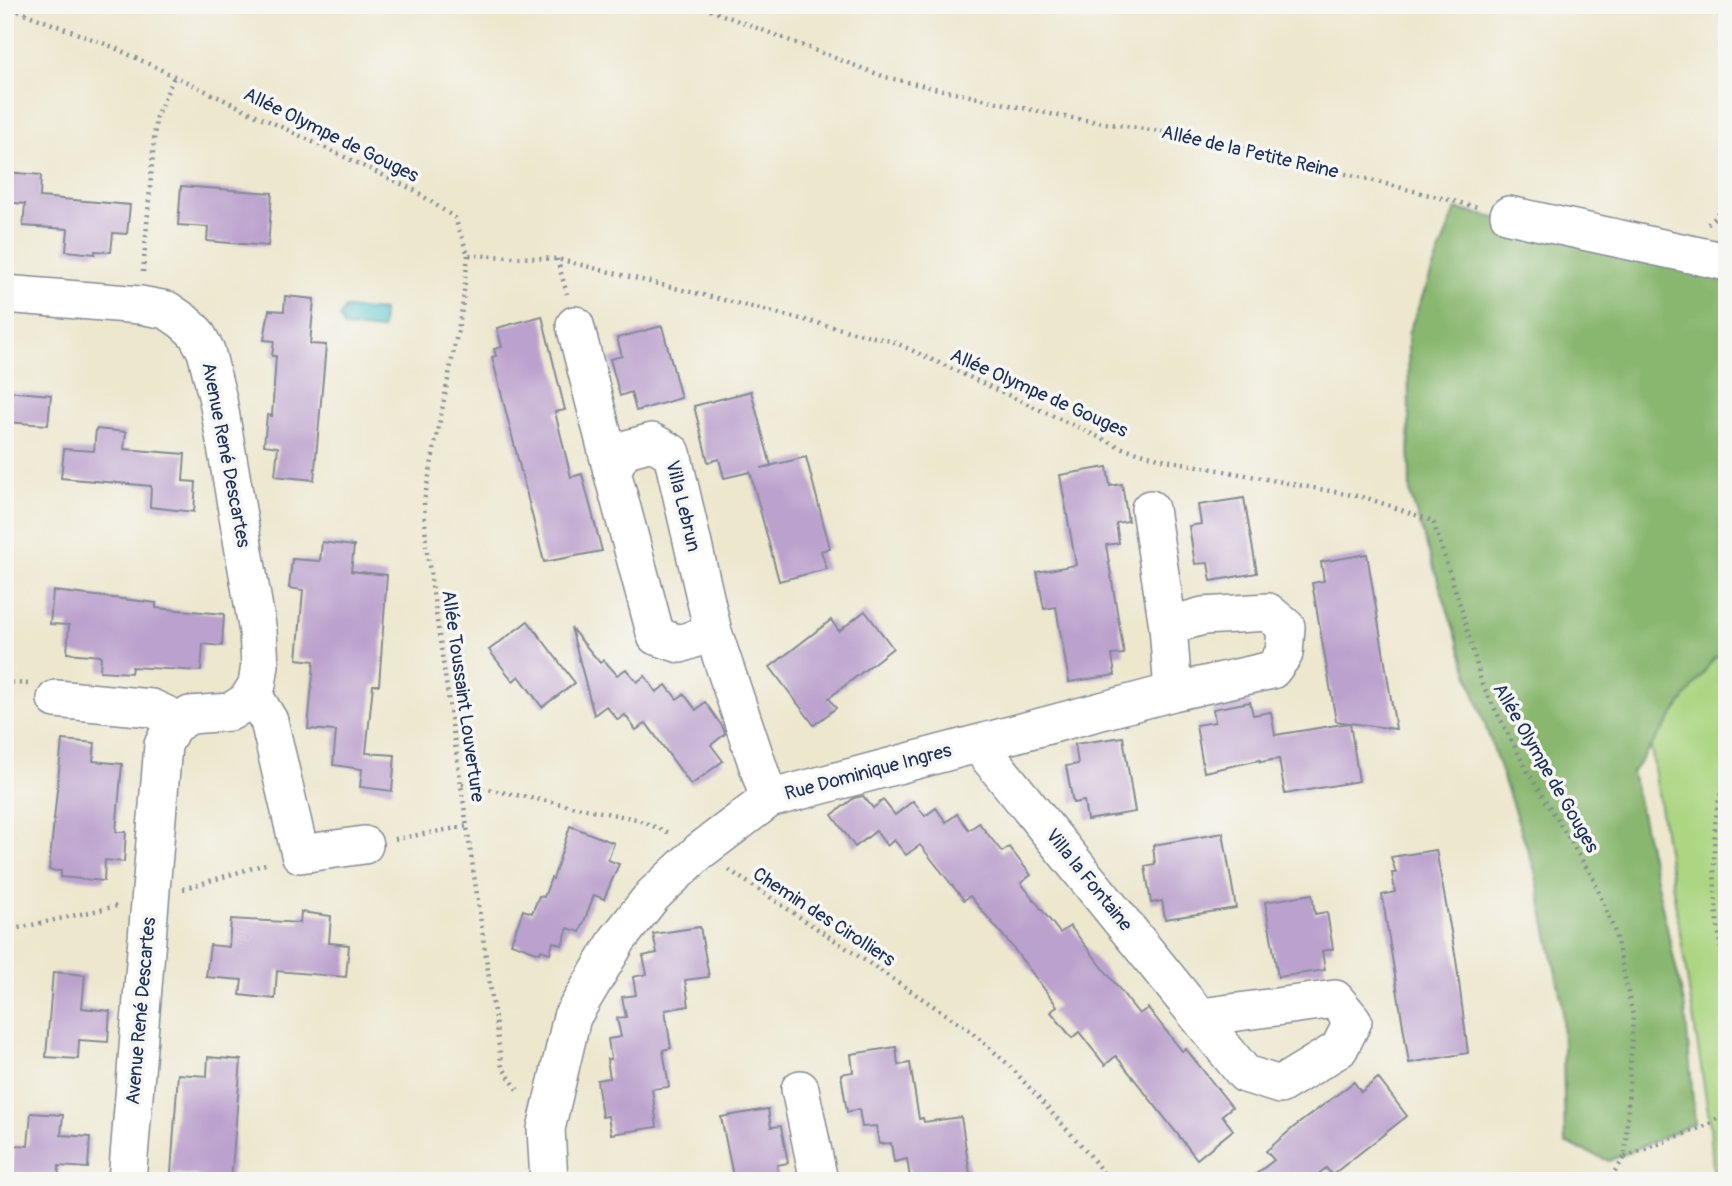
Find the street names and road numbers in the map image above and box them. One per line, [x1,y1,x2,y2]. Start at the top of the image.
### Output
street label: Allée Olympe de Gouges [240,82,423,188]
street label: Allée de la Petite Reine [1159,120,1342,184]
street label: Allée Olympe de Gouges [947,343,1132,443]
street label: Avenue René Descartes [196,360,256,550]
street label: Villa Lebrun [660,458,706,554]
street label: Allée Toussaint Louverture [436,588,490,804]
street label: Allée Olympe de Gouges [1488,679,1605,857]
street label: Rue Dominique Ingres [782,738,955,806]
street label: Villa la Fontaine [1040,824,1138,937]
street label: Chemin des Cirolliers [748,862,900,972]
street label: Avenue René Descartes [121,916,161,1106]

